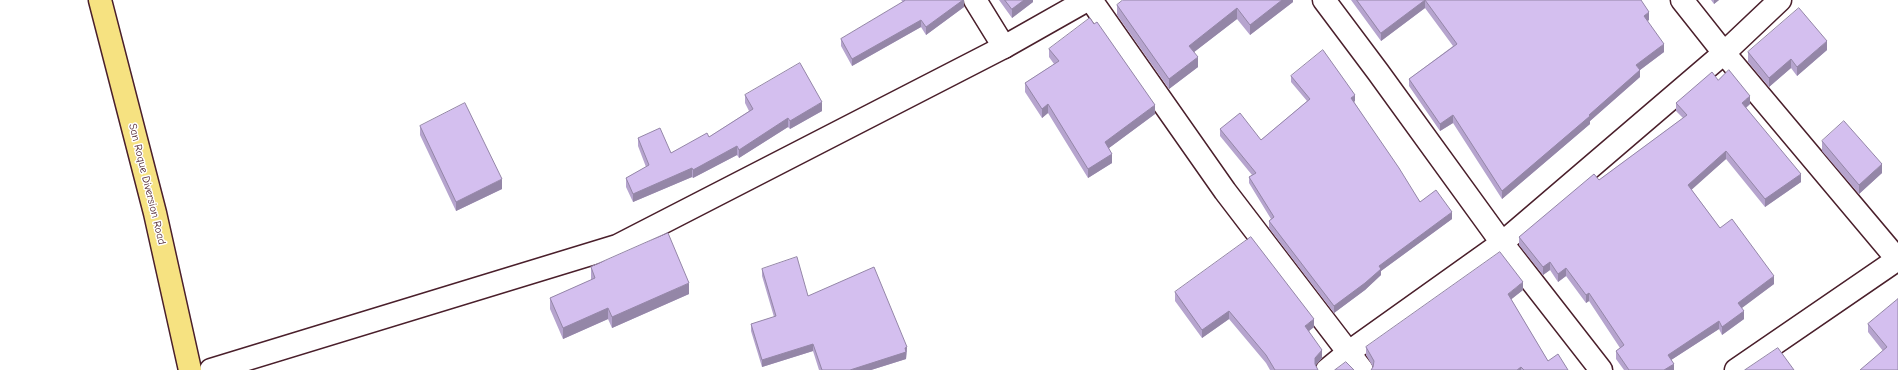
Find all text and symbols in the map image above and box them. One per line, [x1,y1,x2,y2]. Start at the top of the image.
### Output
street label: San Roque Diversion Road [126,122,168,246]

